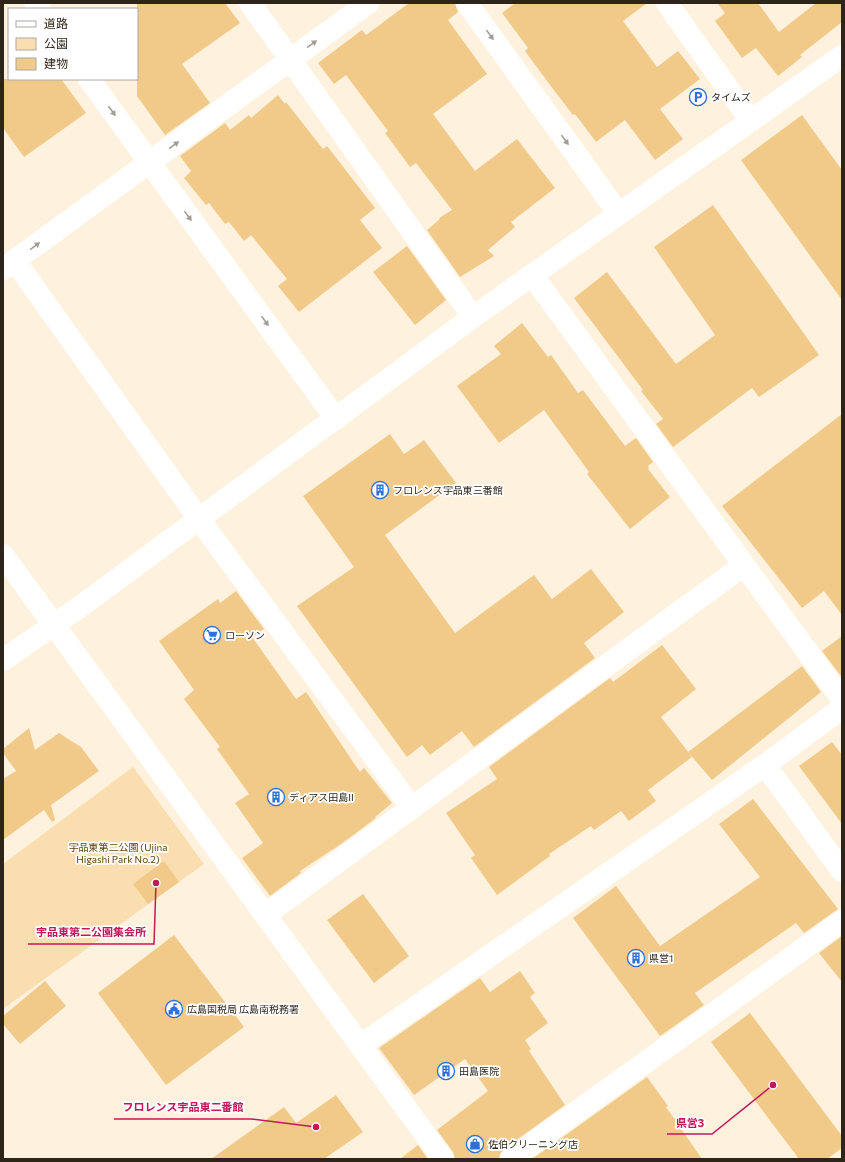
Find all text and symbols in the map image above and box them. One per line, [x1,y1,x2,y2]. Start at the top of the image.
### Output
legend [8,8,138,80]
text: 道路 [44,16,68,30]
one-way arrow [485,29,494,40]
text: 公園 [44,36,68,50]
one-way arrow [307,40,318,48]
text: 建物 [44,56,68,70]
parking icon: タイムズ [688,87,708,107]
place label: タイムズ [711,91,751,103]
one-way arrow [108,105,116,116]
one-way arrow [561,135,569,146]
one-way arrow [168,141,179,149]
one-way arrow [184,211,192,221]
one-way arrow [29,242,40,250]
one-way arrow [261,316,269,327]
building icon: フロレンス宇品東三番館 [370,480,390,500]
place label: フロレンス宇品東三番館 [393,484,503,496]
supermarket icon: ローソン [202,625,222,645]
place label: ローソン [225,629,265,641]
building icon: ディアス田島II [266,787,286,807]
place label: ディアス田島II [289,791,354,803]
park label: 宇品東第二公園 (Ujina Higashi Park No.2) [68,841,168,865]
callout: 宇品東第二公園集会所 [28,921,154,944]
text: 宇品東第二公園集会所 [36,925,146,938]
building icon: 県営1 [626,948,646,968]
place label: 県営1 [649,952,673,964]
public building icon: 広島国税局 広島南税務署 [164,999,184,1019]
place label: 広島国税局 広島南税務署 [187,1003,299,1015]
building icon: 田島医院 [436,1061,456,1081]
place label: 田島医院 [459,1065,499,1077]
callout: フロレンス宇品東二番館 [114,1096,251,1119]
text: フロレンス宇品東二番館 [123,1100,243,1113]
callout: 県営3 [667,1111,712,1134]
text: 県営3 [676,1116,704,1129]
shop icon: 佐伯クリーニング店 [465,1134,485,1154]
place label: 佐伯クリーニング店 [488,1138,578,1150]

